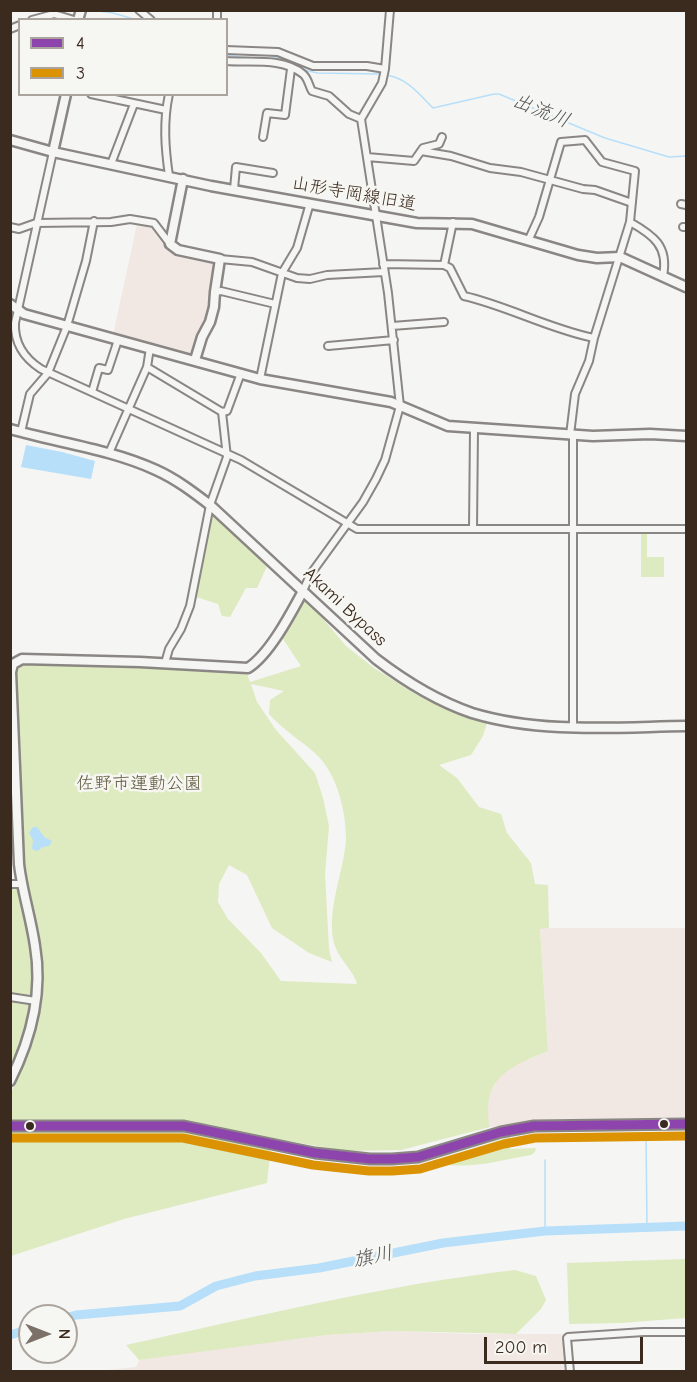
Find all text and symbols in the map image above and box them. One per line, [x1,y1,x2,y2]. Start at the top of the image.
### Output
legend [18,18,228,96]
text: 4 [76,33,85,54]
text: 3 [76,63,85,84]
water label: 出流川 [509,89,573,133]
street label: 山形寺岡線旧道 [290,172,418,216]
street label: Akami Bypass [299,563,391,651]
park label: 佐野市運動公園 [76,773,202,795]
unlabelled marker [658,1118,670,1130]
unlabelled marker [24,1120,36,1132]
water label: 旗川 [351,1241,395,1273]
north arrow [18,1304,78,1364]
scale bar [487,1325,646,1363]
text: N [55,1329,73,1339]
text: 200 m [495,1337,547,1358]

